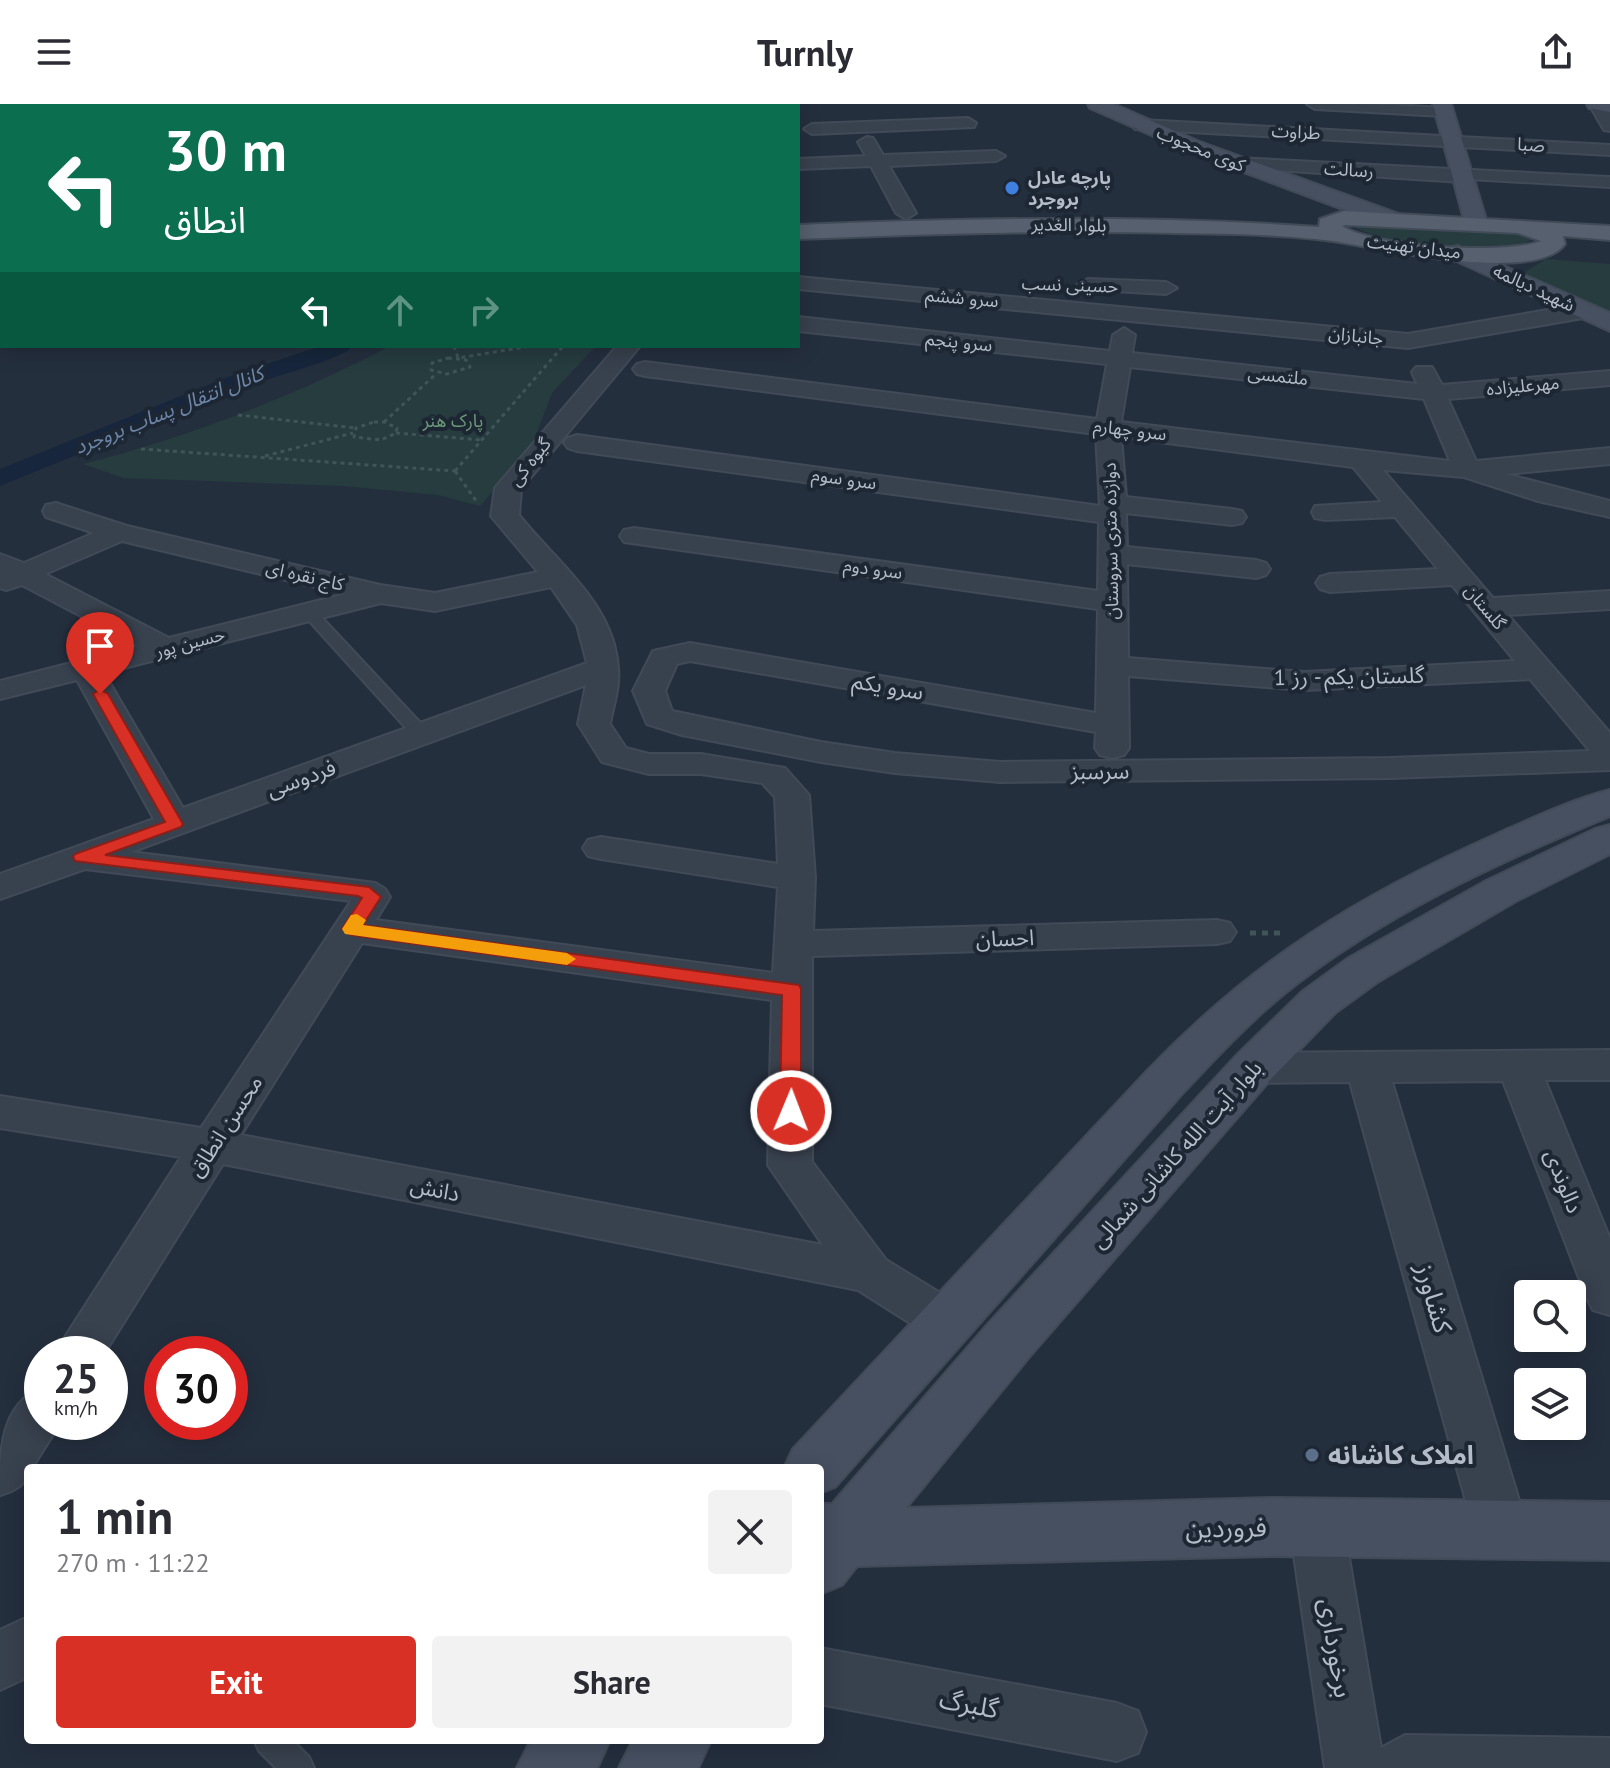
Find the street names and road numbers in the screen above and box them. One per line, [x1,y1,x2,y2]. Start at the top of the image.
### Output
street label: طراوت [1271,119,1321,144]
street label: کوی محجوب [1154,120,1249,177]
street label: صبا [1516,132,1546,157]
street label: رسالت [1323,156,1375,183]
street label: بلوار الغدیر [1030,212,1107,237]
street label: میدان تهنیت [1366,229,1462,264]
street label: شهید دیالمه [1490,259,1579,316]
street label: حسینی نسب [1021,271,1119,298]
street label: سرو ششم [924,283,1000,314]
street label: جانبازان [1328,321,1385,350]
street label: سرو پنجم [924,327,994,358]
street label: ملتمسی [1247,361,1309,390]
street label: مهرعلیزاده [1485,371,1560,400]
street label: سرو چهارم [1092,414,1168,448]
street label: گیوه کی [503,432,556,491]
street label: دوازده متری سروستان [1098,462,1123,620]
street label: سرو سوم [810,463,878,497]
street label: سرو دوم [842,553,904,587]
street label: کاج نقره ای [263,555,347,598]
street label: گلستان [1460,579,1511,635]
street label: حسین پور [152,622,227,663]
street label: گلستان یکم - رز 1 [1274,661,1425,694]
street label: سرو یکم [850,666,926,709]
street label: فردوسی [263,753,339,803]
street label: سرسبز [1069,756,1130,786]
street label: احسان [975,923,1035,953]
street label: بلوار آیت الله کاشانی شمالی [1084,1054,1268,1254]
street label: محسن انطاق [182,1070,268,1182]
street label: دالوندی [1539,1145,1589,1217]
street label: دانش [408,1171,462,1207]
street label: کشاورز [1409,1258,1460,1337]
street label: فروردین [1185,1510,1267,1545]
street label: برخورداری [1312,1596,1361,1700]
street label: گلبرگ [937,1682,1002,1725]

